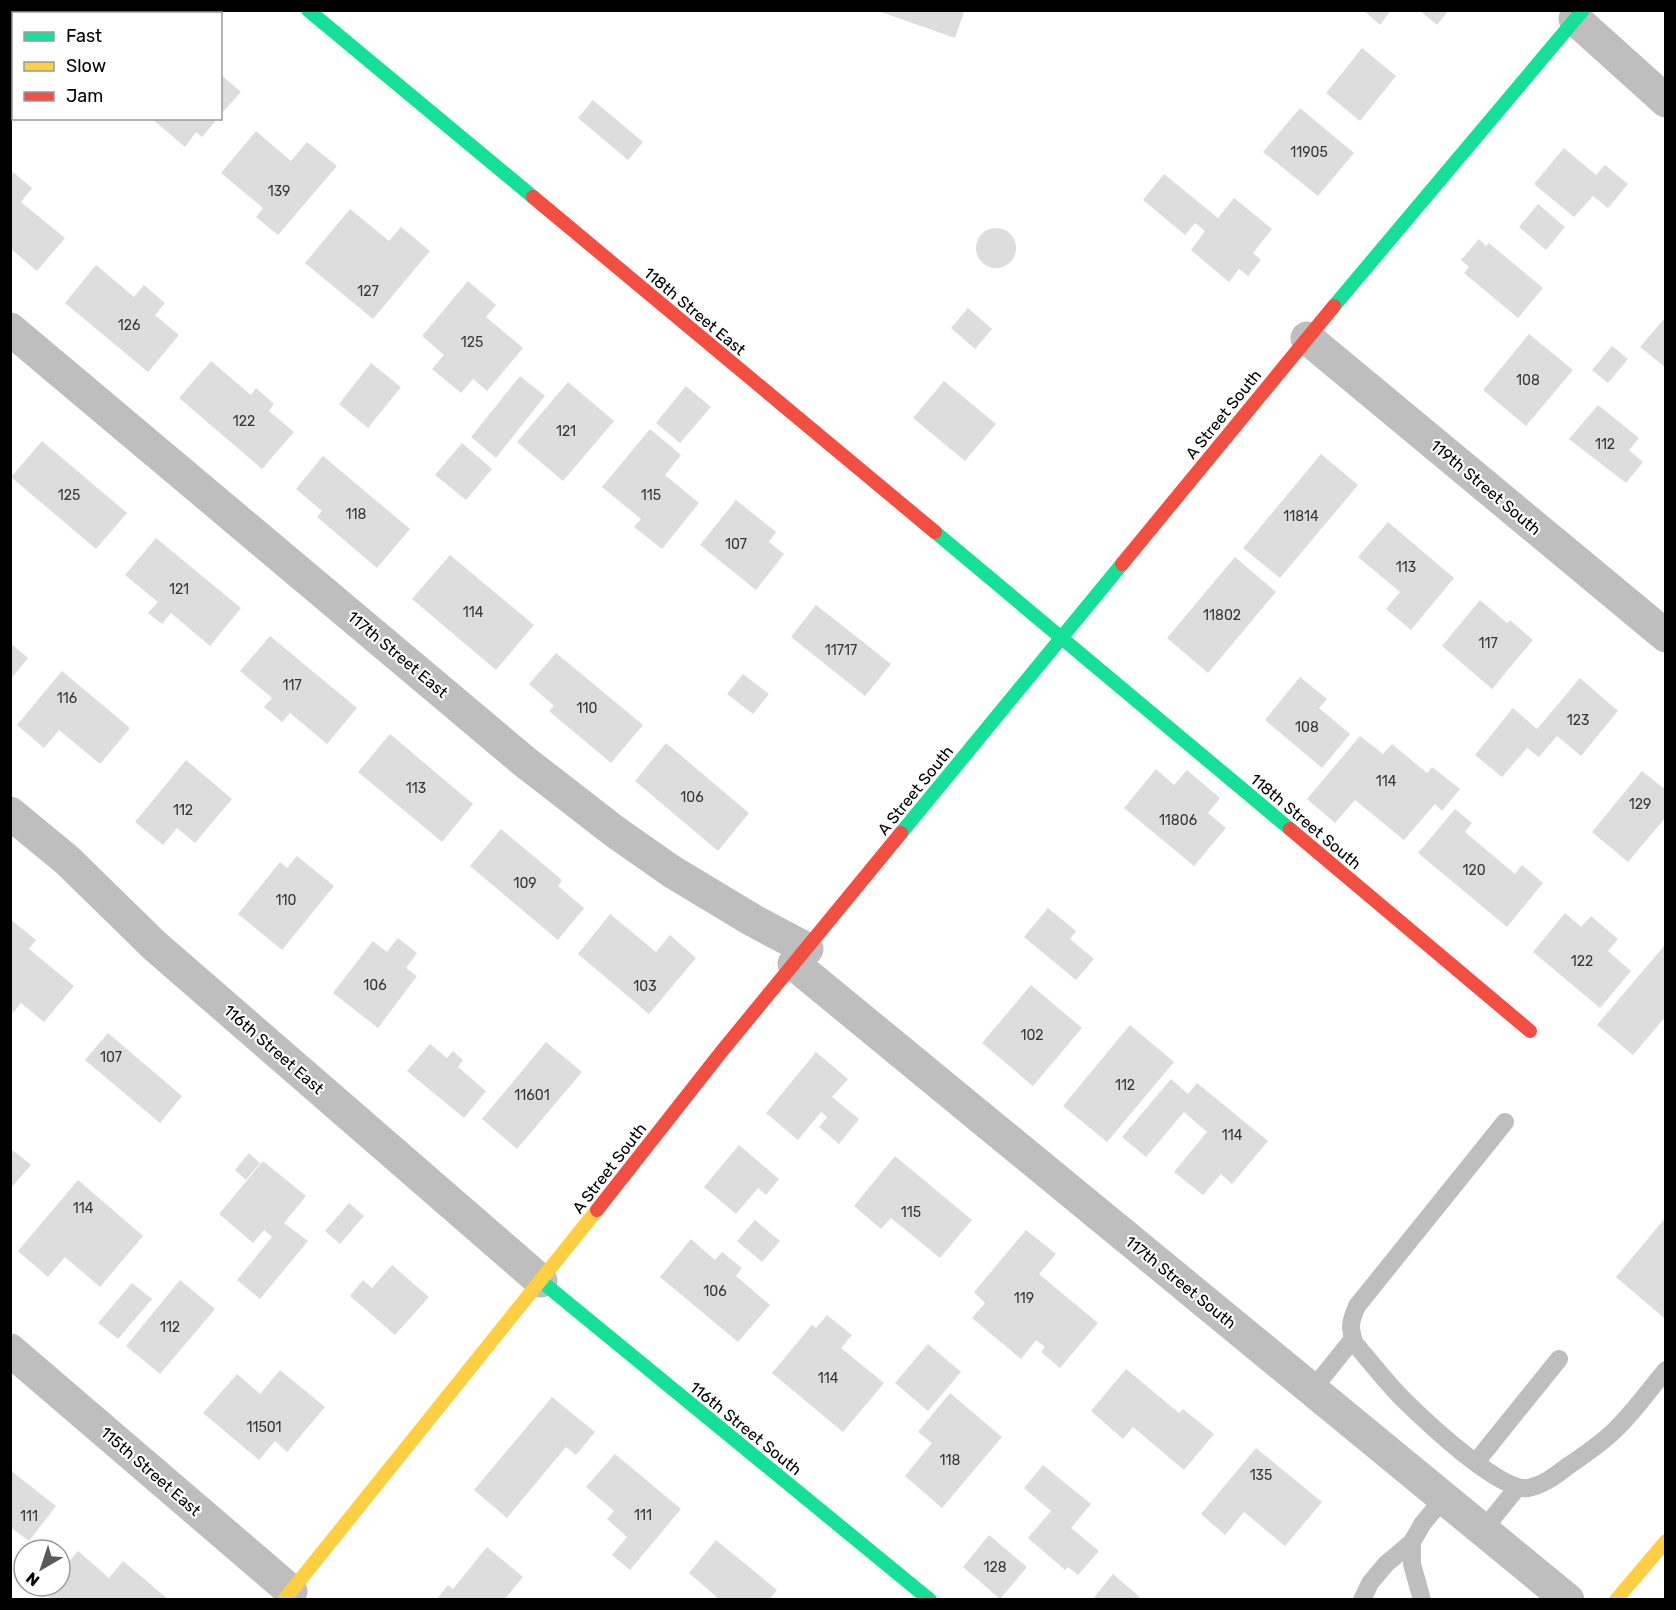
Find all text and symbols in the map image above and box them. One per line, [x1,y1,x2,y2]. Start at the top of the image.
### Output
legend [12,12,222,120]
text: Fast [66,25,102,47]
text: Slow [66,55,106,77]
text: Jam [66,85,103,107]
house number: 11905 [1290,144,1328,161]
house number: 139 [268,183,290,200]
street label: 118th Street East [640,263,749,359]
house number: 127 [357,283,379,300]
house number: 126 [118,317,140,334]
house number: 125 [461,334,483,351]
street label: A Street South [1182,366,1265,463]
house number: 108 [1516,372,1540,389]
house number: 122 [233,413,255,430]
house number: 121 [556,423,576,440]
street label: 119th Street South [1427,436,1545,539]
house number: 112 [1595,436,1615,453]
house number: 125 [58,487,80,504]
house number: 115 [641,487,661,504]
house number: 118 [346,506,367,523]
house number: 11814 [1283,508,1319,525]
house number: 107 [725,536,747,553]
house number: 113 [1396,559,1416,576]
house number: 121 [169,581,189,598]
house number: 114 [463,604,484,621]
street label: 117th Street East [344,607,452,702]
house number: 11802 [1203,607,1241,624]
house number: 117 [1478,635,1498,652]
house number: 11717 [825,642,857,659]
house number: 117 [282,677,302,694]
house number: 116 [57,690,77,707]
house number: 110 [577,700,598,717]
house number: 123 [1567,712,1589,729]
house number: 108 [1295,719,1319,736]
street label: A Street South [874,742,957,839]
street label: 118th Street South [1246,770,1365,873]
house number: 114 [1376,773,1397,790]
house number: 113 [406,780,426,797]
house number: 106 [680,789,704,806]
house number: 129 [1629,796,1651,813]
house number: 112 [173,802,193,819]
house number: 11806 [1159,812,1197,829]
house number: 120 [1462,862,1486,879]
house number: 109 [513,875,537,892]
house number: 110 [276,892,297,909]
house number: 122 [1571,953,1593,970]
house number: 106 [363,977,387,994]
house number: 103 [633,978,657,995]
street label: 116th Street East [220,1001,328,1098]
house number: 102 [1020,1027,1044,1044]
house number: 107 [100,1049,122,1066]
house number: 112 [1115,1077,1135,1094]
house number: 11601 [514,1087,550,1104]
street label: A Street South [568,1119,650,1217]
house number: 114 [1222,1127,1243,1144]
house number: 114 [73,1200,94,1217]
house number: 115 [901,1204,921,1221]
street label: 117th Street South [1122,1232,1240,1333]
house number: 106 [703,1283,727,1300]
house number: 119 [1014,1290,1034,1307]
house number: 112 [160,1319,180,1336]
house number: 114 [818,1370,839,1387]
street label: 116th Street South [686,1378,805,1479]
house number: 11501 [246,1419,282,1436]
street label: 115th Street East [97,1423,205,1520]
house number: 118 [940,1452,961,1469]
house number: 135 [1250,1467,1272,1484]
house number: 111 [634,1507,652,1524]
house number: 111 [20,1508,38,1525]
north arrow [12,1538,72,1598]
house number: 128 [983,1559,1007,1576]
text: N [22,1568,43,1590]

